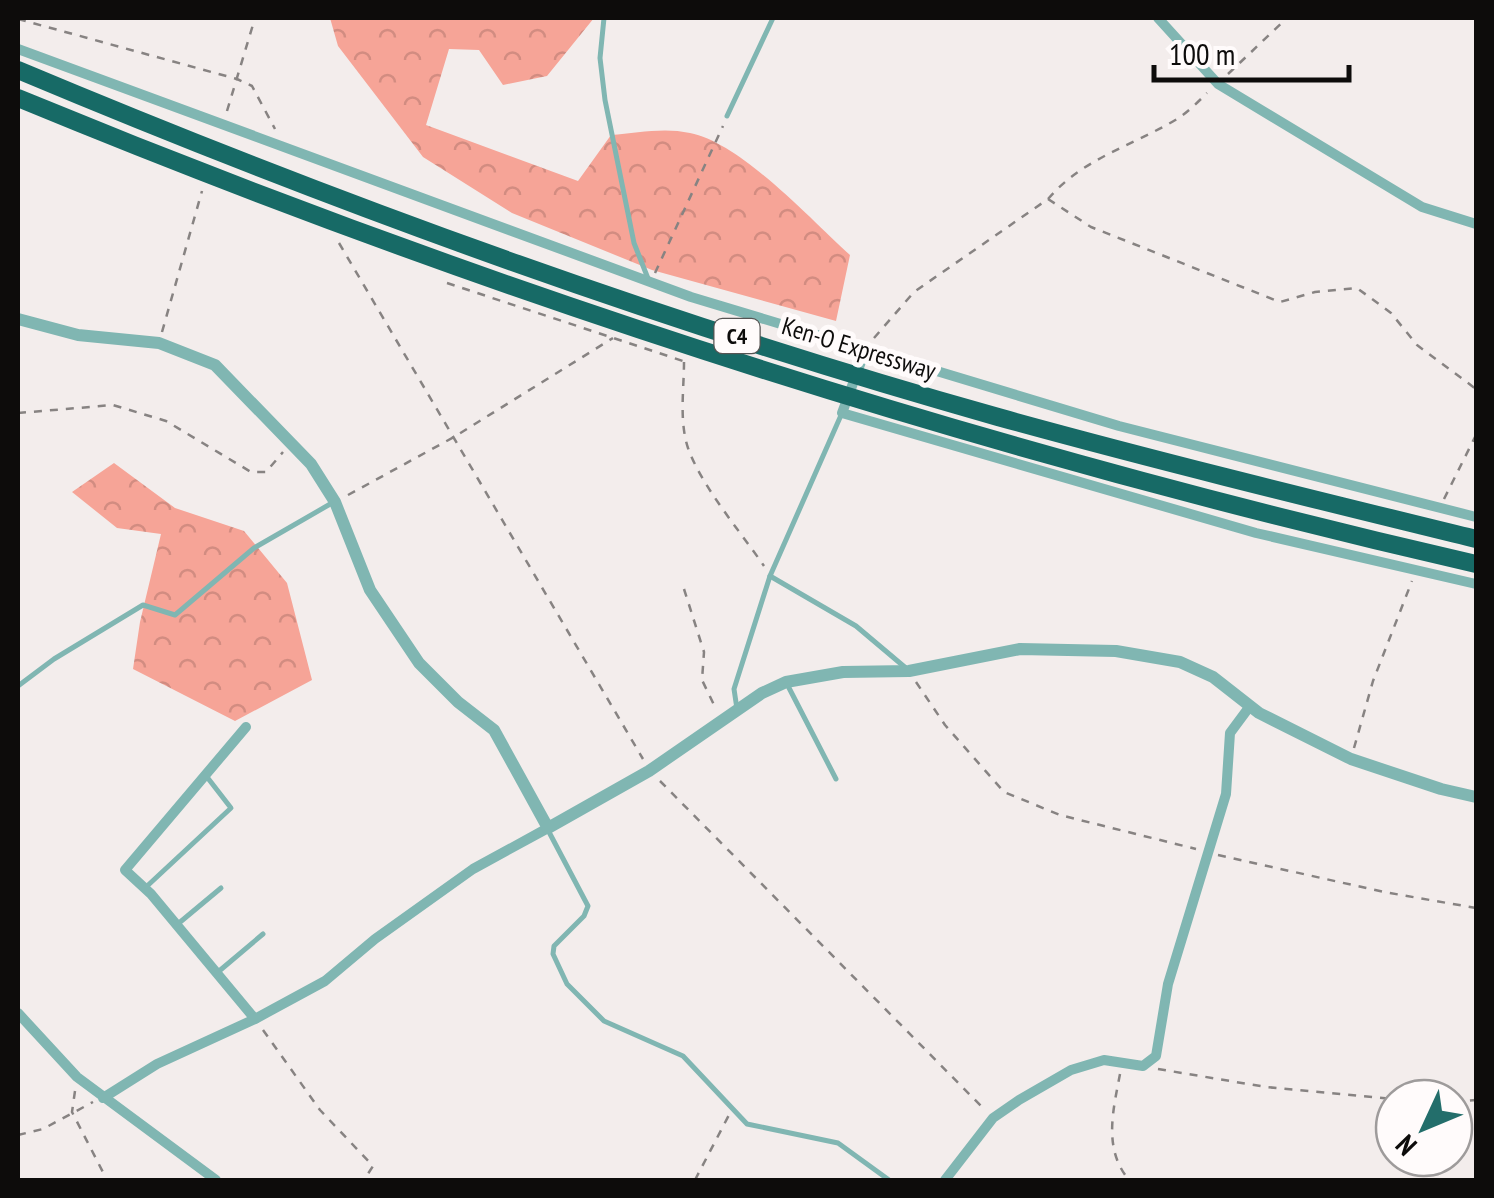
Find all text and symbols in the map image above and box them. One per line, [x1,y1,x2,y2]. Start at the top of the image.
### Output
scale bar [1154,20,1349,82]
text: 100 m [1169,34,1235,73]
street label: Ken-O Expressway [778,309,940,387]
road number: C4 [714,319,760,353]
north arrow [1374,1078,1474,1178]
text: N [1387,1127,1424,1164]

